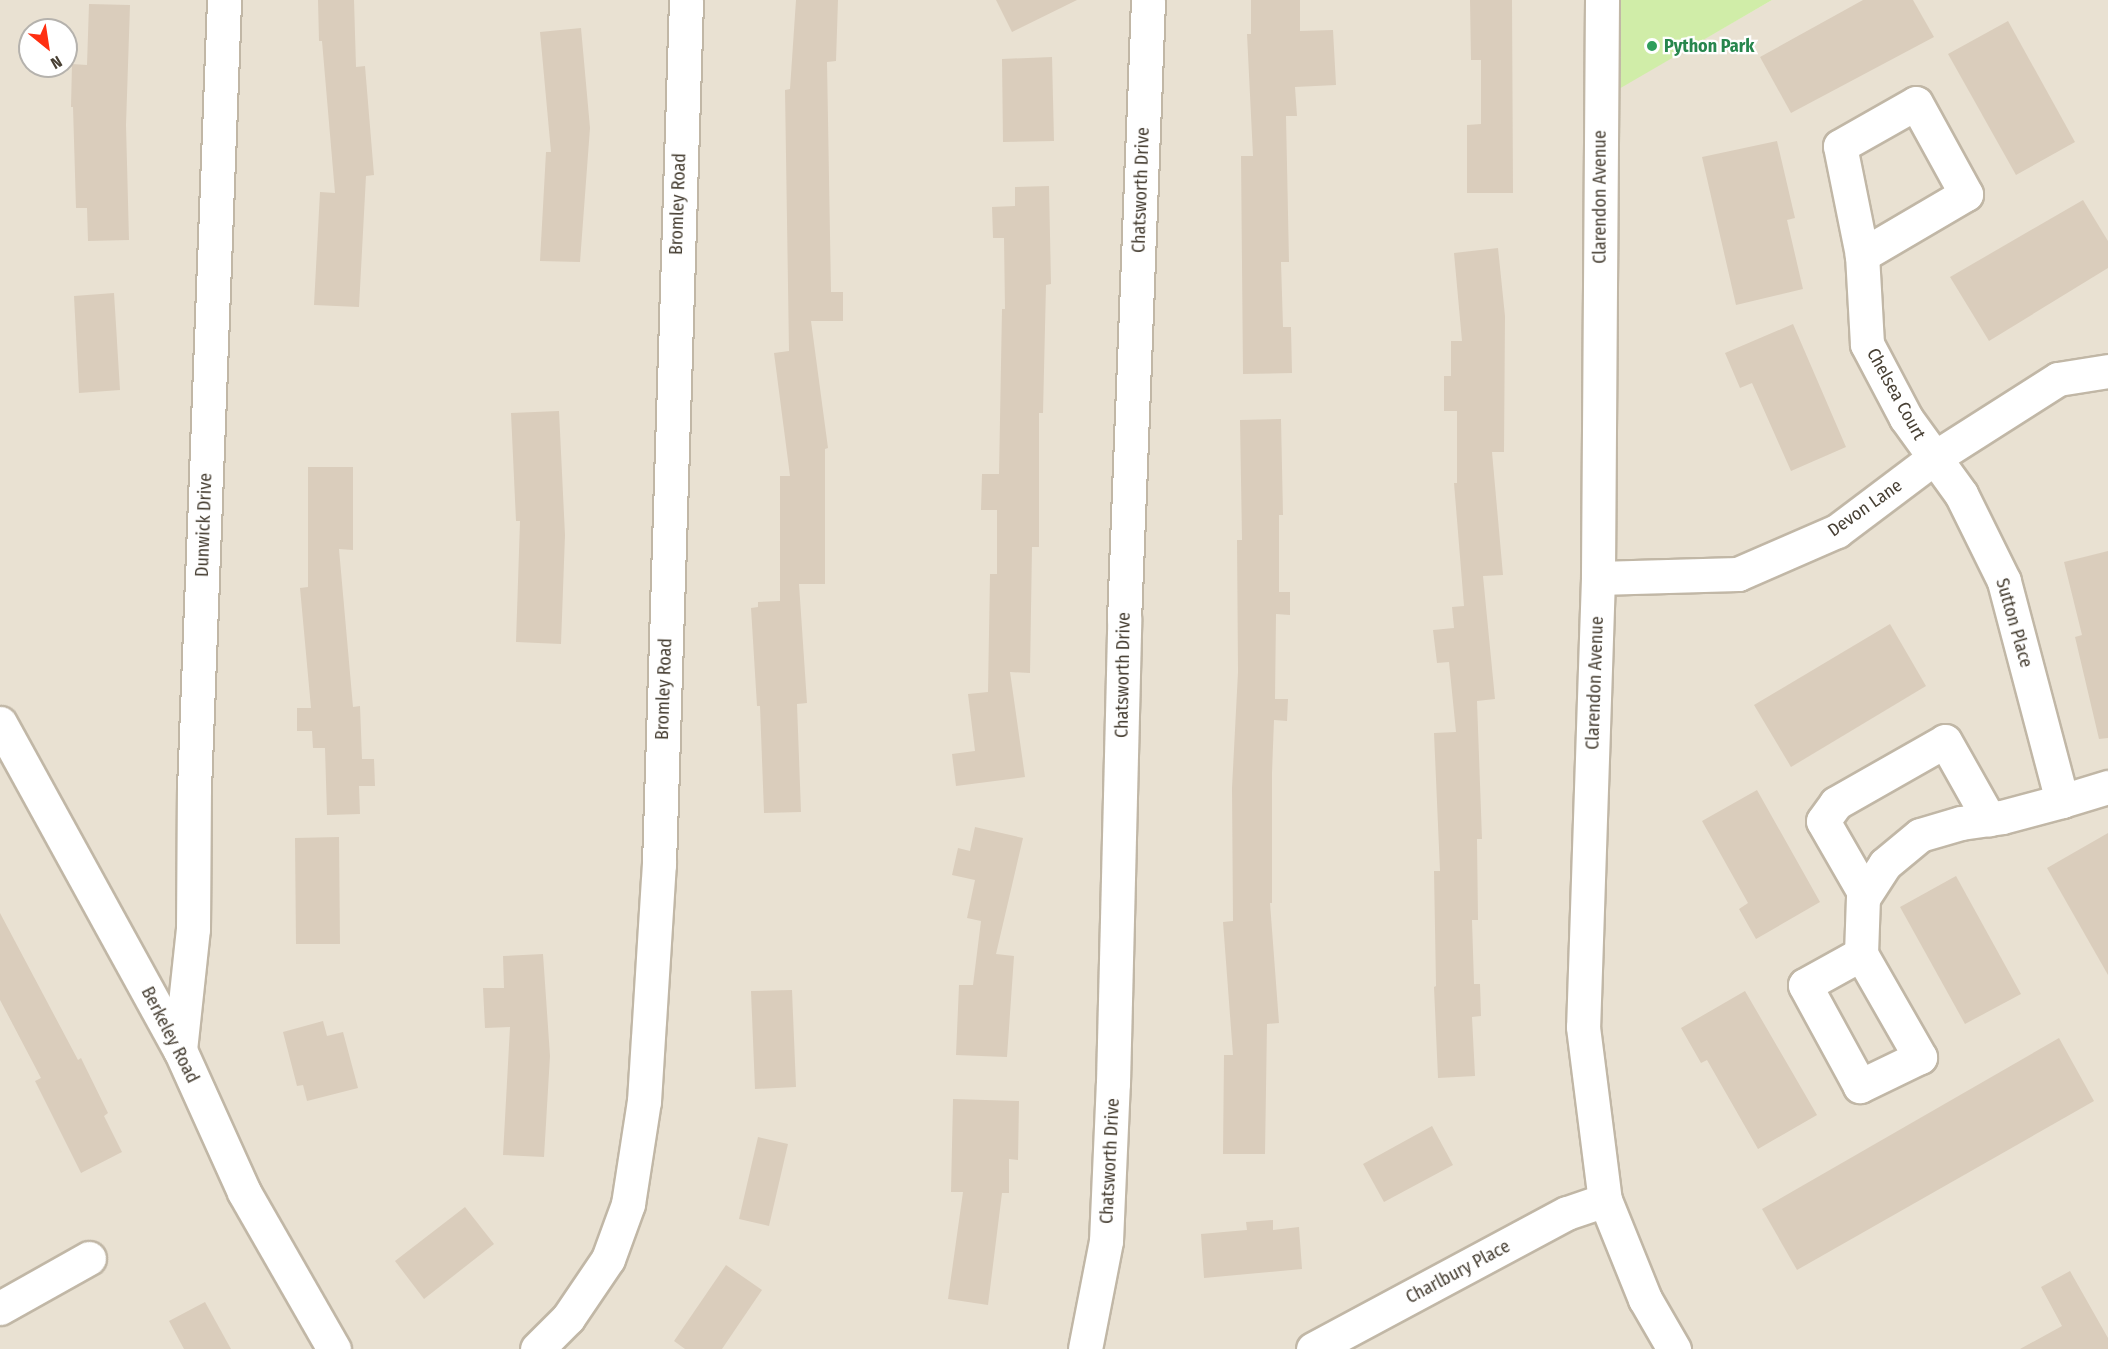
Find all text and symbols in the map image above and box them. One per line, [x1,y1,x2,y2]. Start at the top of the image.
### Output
north arrow [18,18,78,78]
place label: Python Park [1664,35,1755,57]
marker: Python Park [1645,39,1659,53]
text: N [47,52,65,73]
street label: Chatsworth Drive [1128,127,1154,253]
street label: Clarendon Avenue [1589,130,1611,264]
street label: Bromley Road [665,153,691,255]
street label: Chelsea Court [1862,344,1930,444]
street label: Dunwick Drive [191,473,217,577]
street label: Devon Lane [1824,475,1906,541]
street label: Sutton Place [1991,576,2037,670]
street label: Chatsworth Drive [1111,612,1135,738]
street label: Clarendon Avenue [1582,616,1608,750]
street label: Bromley Road [651,638,677,740]
street label: Berkeley Road [136,983,204,1087]
street label: Chatsworth Drive [1096,1098,1124,1224]
street label: Charlbury Place [1402,1236,1514,1308]

